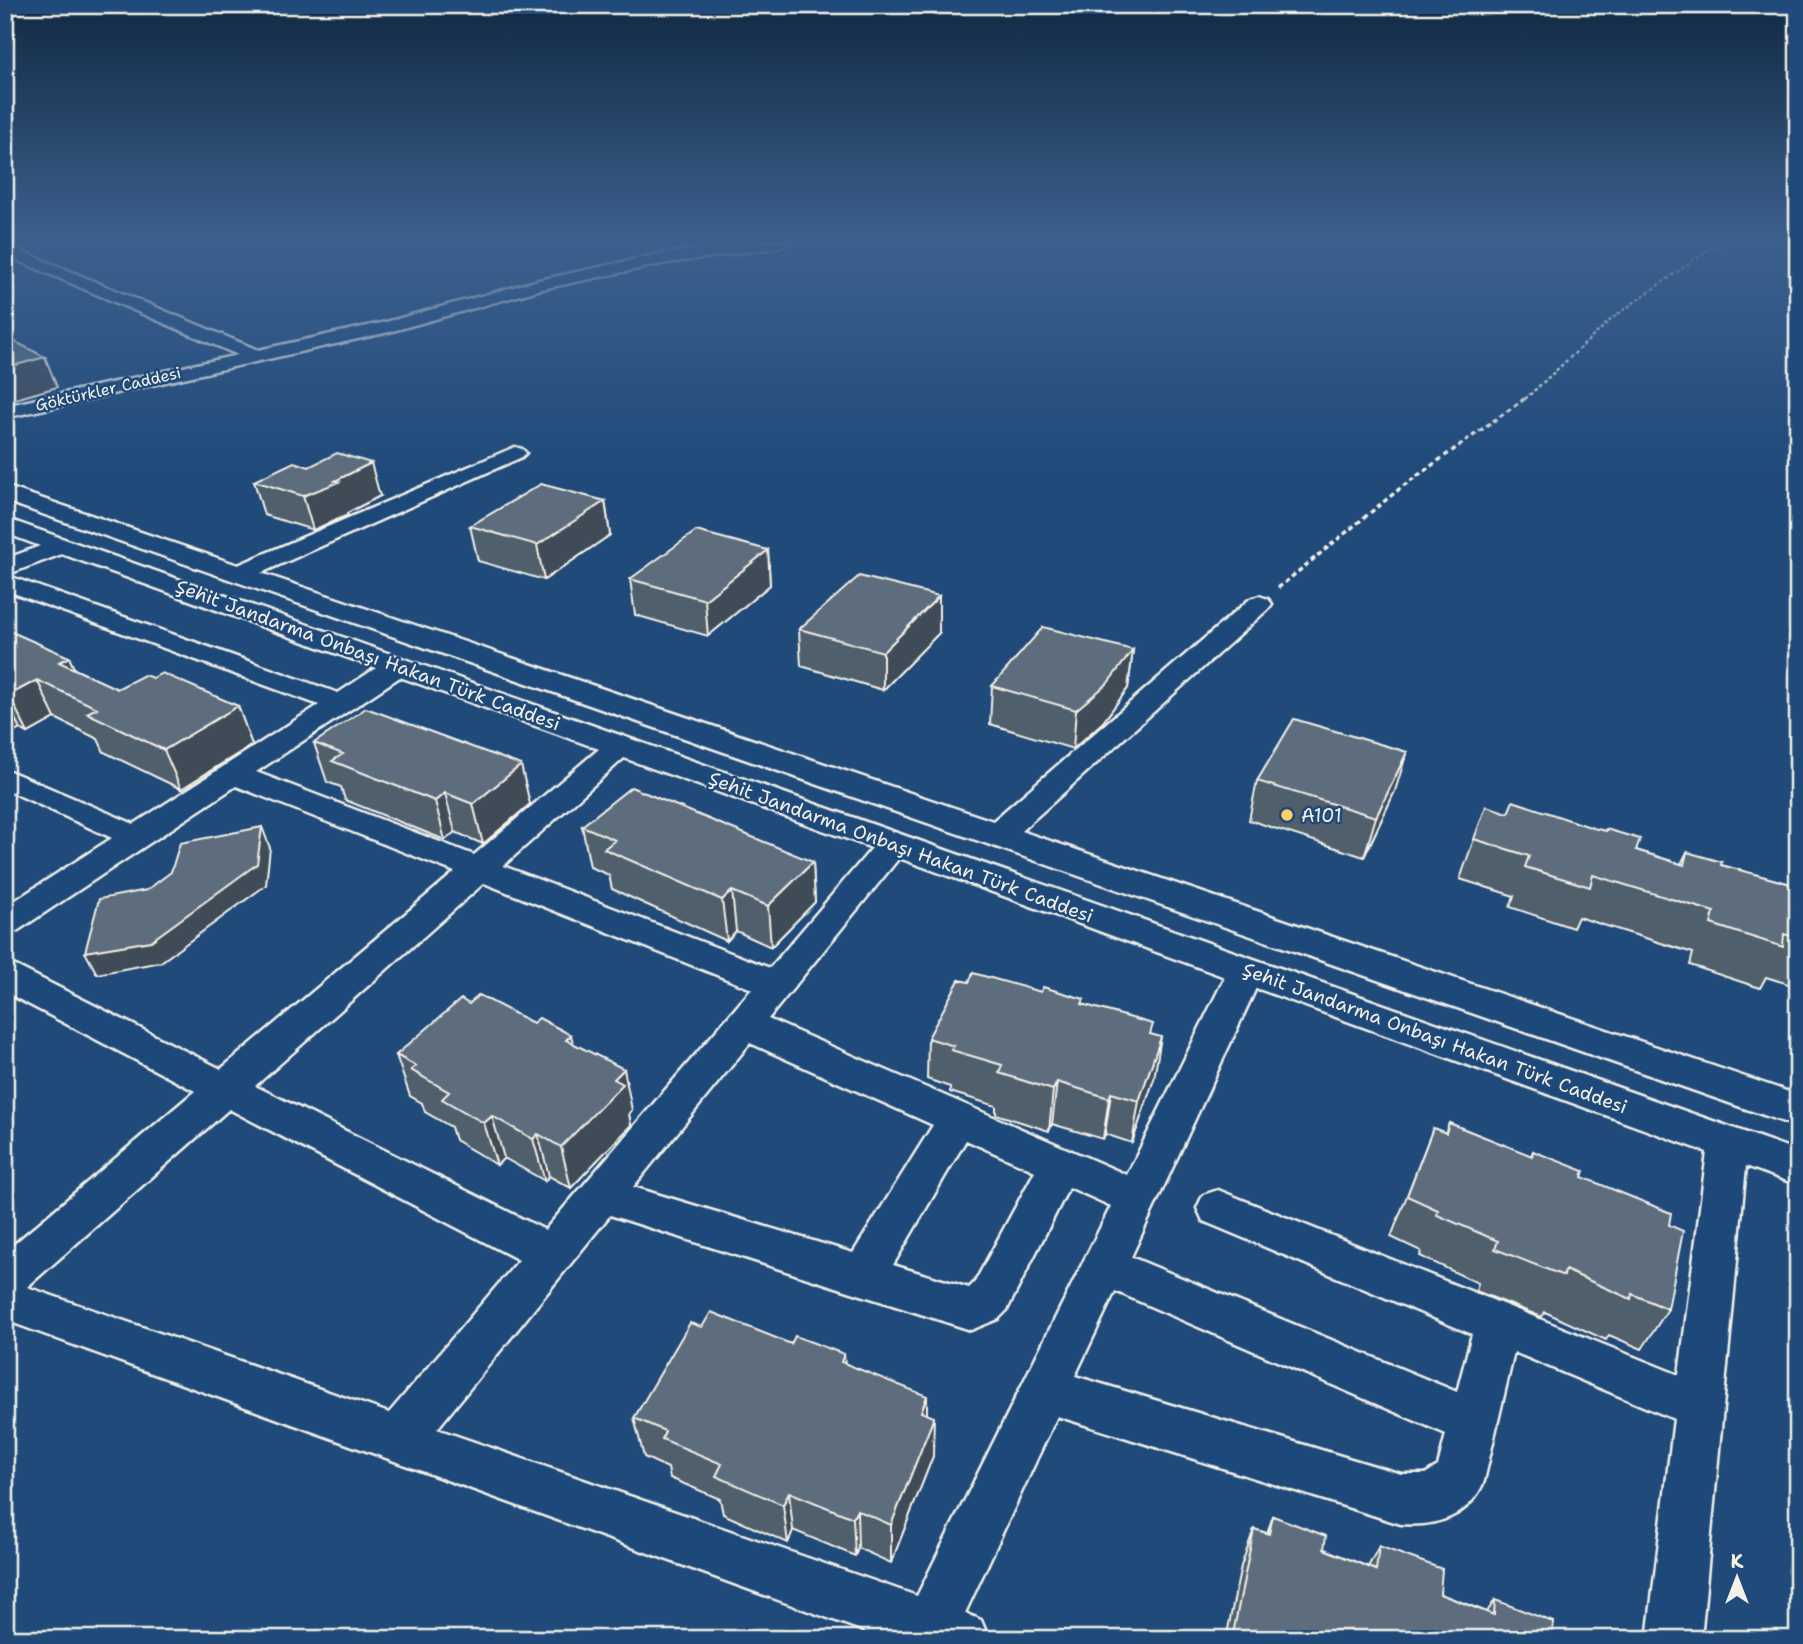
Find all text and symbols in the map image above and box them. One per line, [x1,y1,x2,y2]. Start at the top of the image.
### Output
street label: Göktürkler Caddesi [33,362,183,416]
street label: Şehit Jandarma Onbaşı Hakan Türk Caddesi [172,574,564,736]
street label: Şehit Jandarma Onbaşı Hakan Türk Caddesi [705,766,1097,928]
place label: A101 [1301,803,1342,828]
marker: A101 [1279,807,1295,823]
street label: Şehit Jandarma Onbaşı Hakan Türk Caddesi [1239,957,1631,1119]
north arrow [1702,1542,1772,1612]
text: K [1731,1549,1744,1574]

